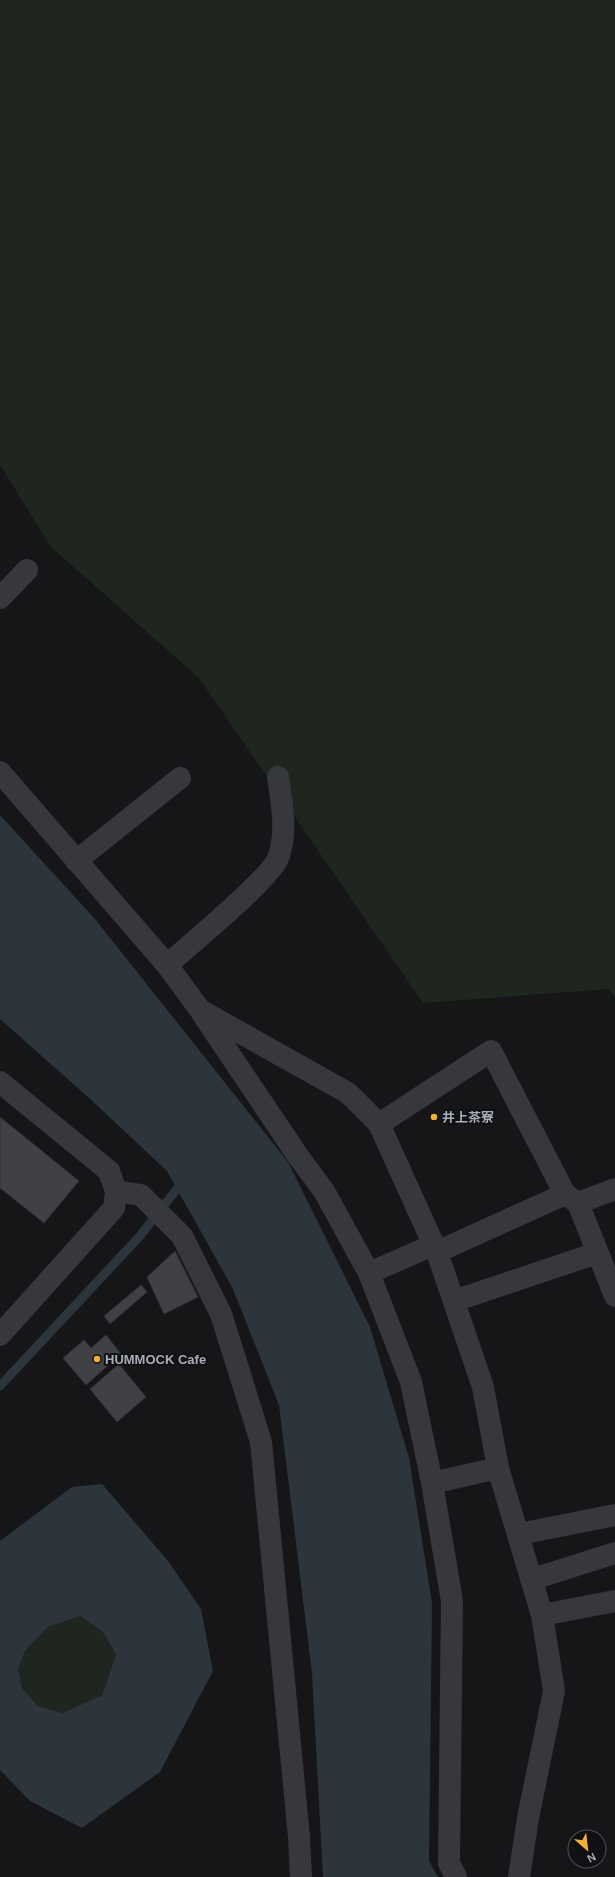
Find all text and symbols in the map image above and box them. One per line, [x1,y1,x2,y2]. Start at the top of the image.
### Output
place label: 井上茶寮 [442,1110,494,1125]
marker: 井上茶寮 [429,1112,439,1122]
place label: HUMMOCK Cafe [105,1352,206,1367]
marker: HUMMOCK Cafe [92,1354,102,1364]
north arrow [567,1829,607,1869]
text: N [585,1851,598,1865]

